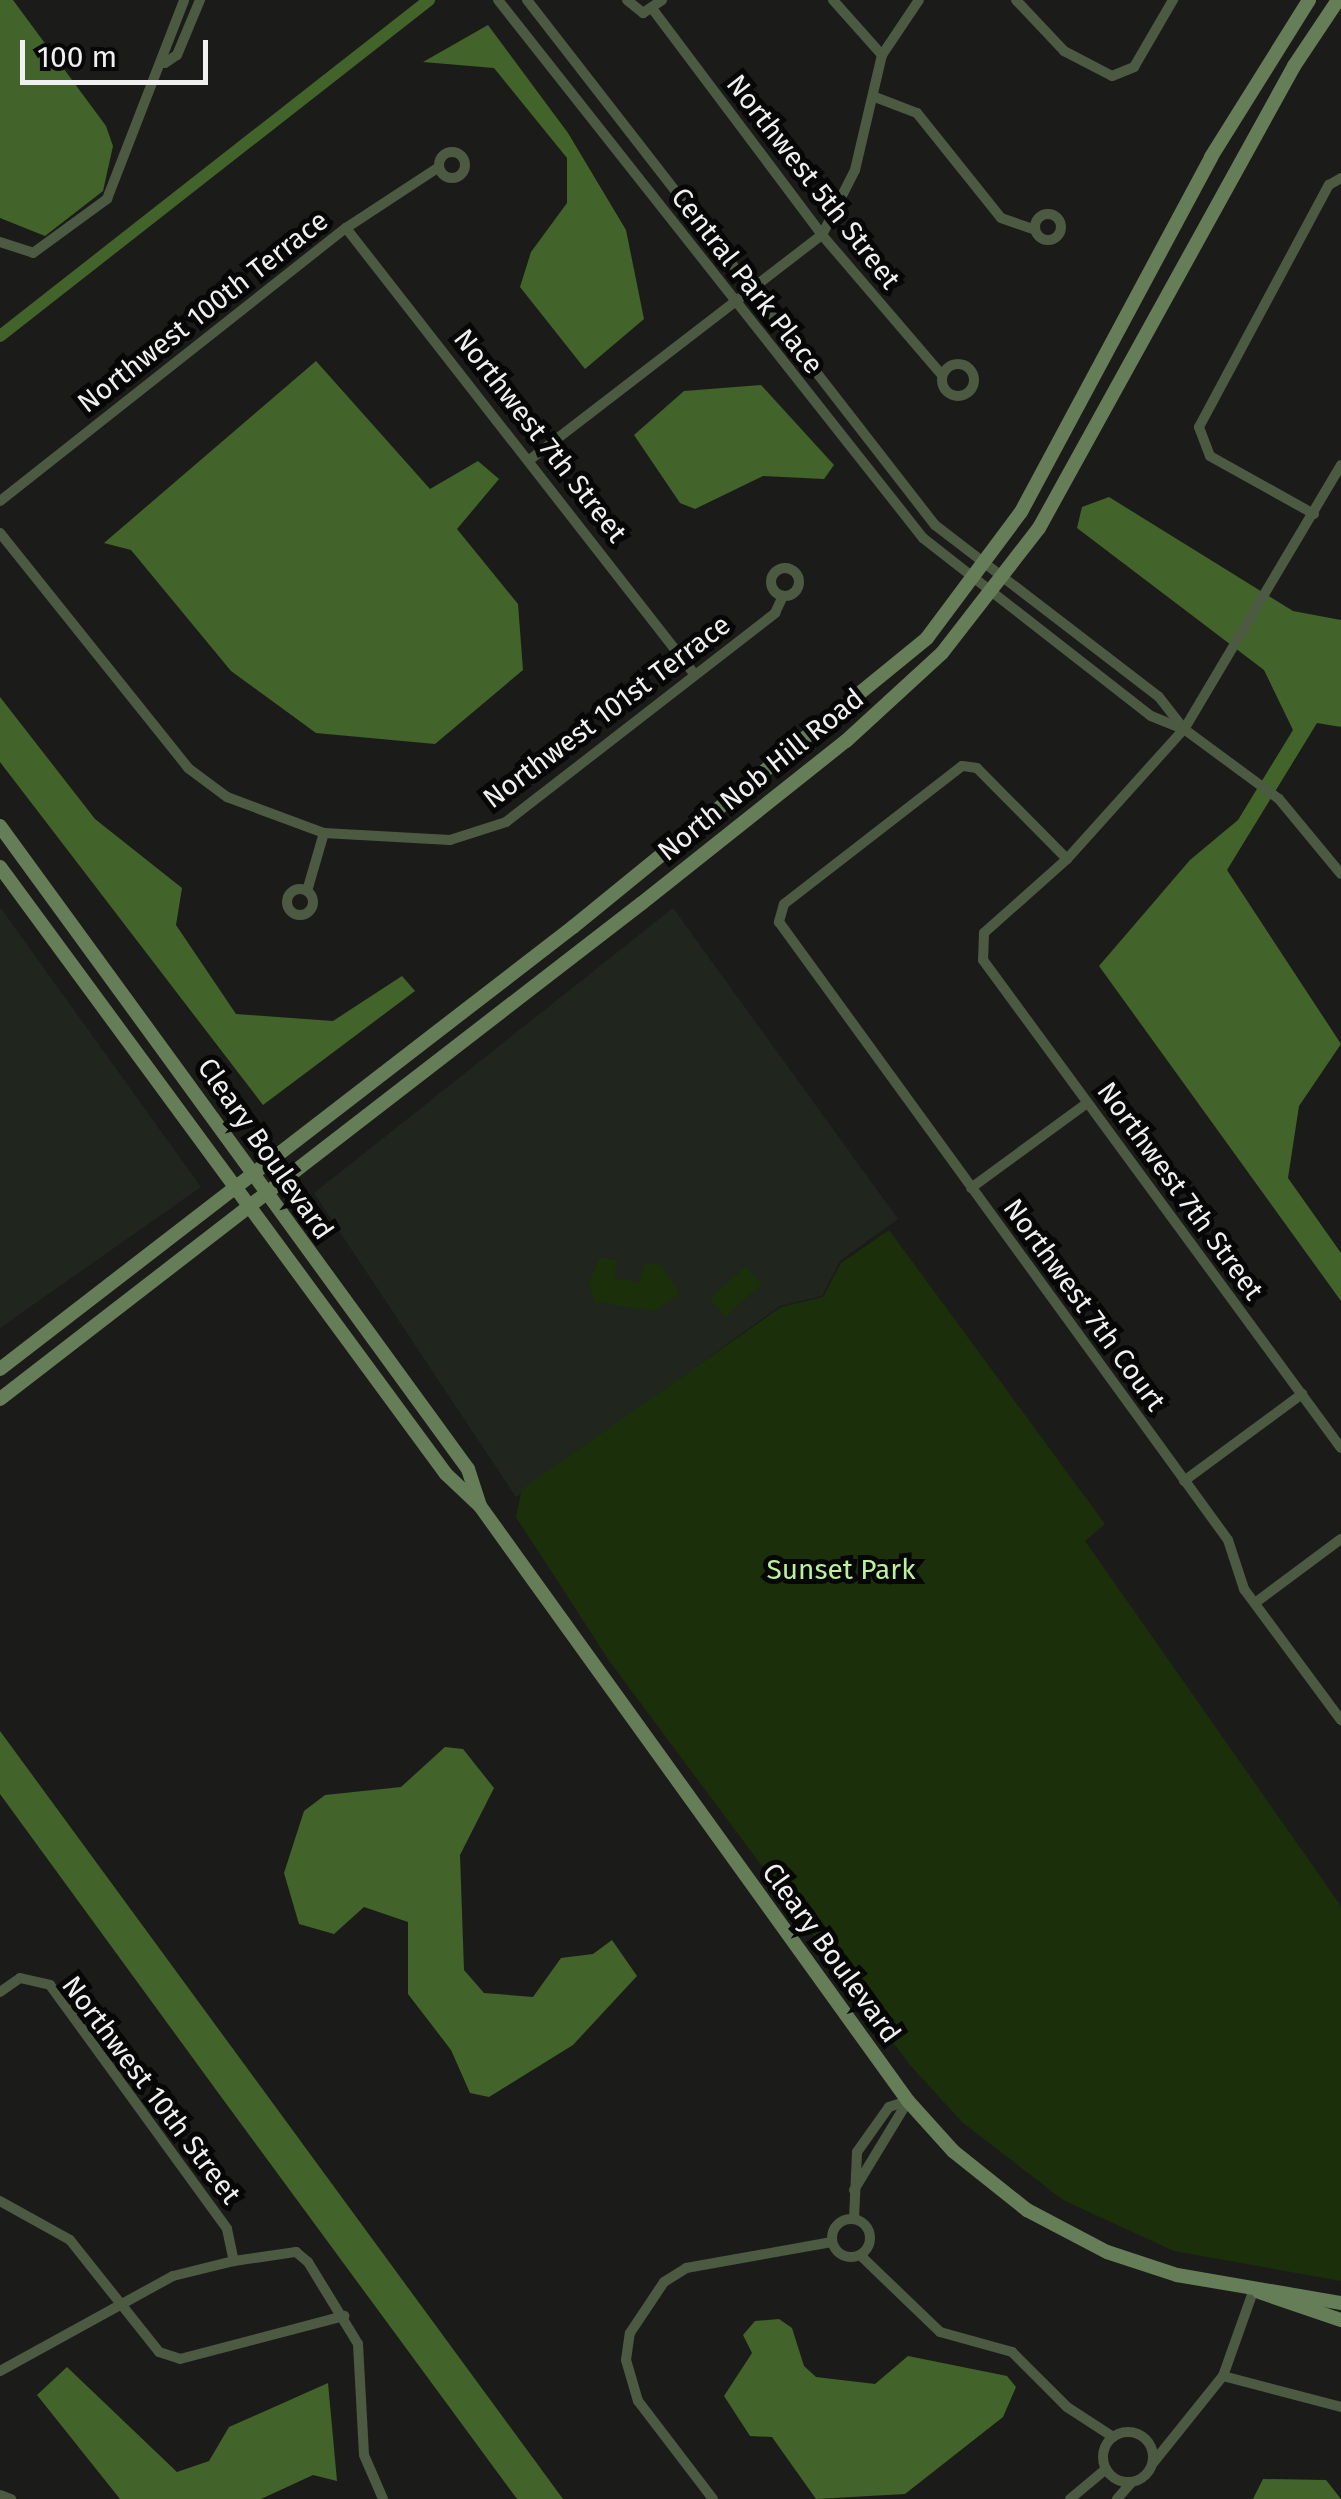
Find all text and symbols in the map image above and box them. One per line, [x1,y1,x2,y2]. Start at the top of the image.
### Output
scale bar [25,20,212,82]
text: 100 m [37,39,117,75]
street label: Northwest 5th Street [719,68,907,296]
street label: Central Park Place [664,181,830,381]
street label: Northwest 100th Terrace [71,204,335,420]
street label: Northwest 7th Street [446,323,634,549]
street label: Northwest 101st Terrace [477,608,737,816]
street label: North Nob Hill Road [651,682,871,868]
street label: Cleary Boulevard [190,1052,340,1246]
street label: Northwest 7th Street [1090,1076,1270,1306]
street label: Northwest 7th Court [996,1192,1172,1418]
park label: Sunset Park [767,1553,915,1587]
street label: Cleary Boulevard [755,1857,907,2049]
street label: Northwest 10th Street [54,1970,248,2210]

